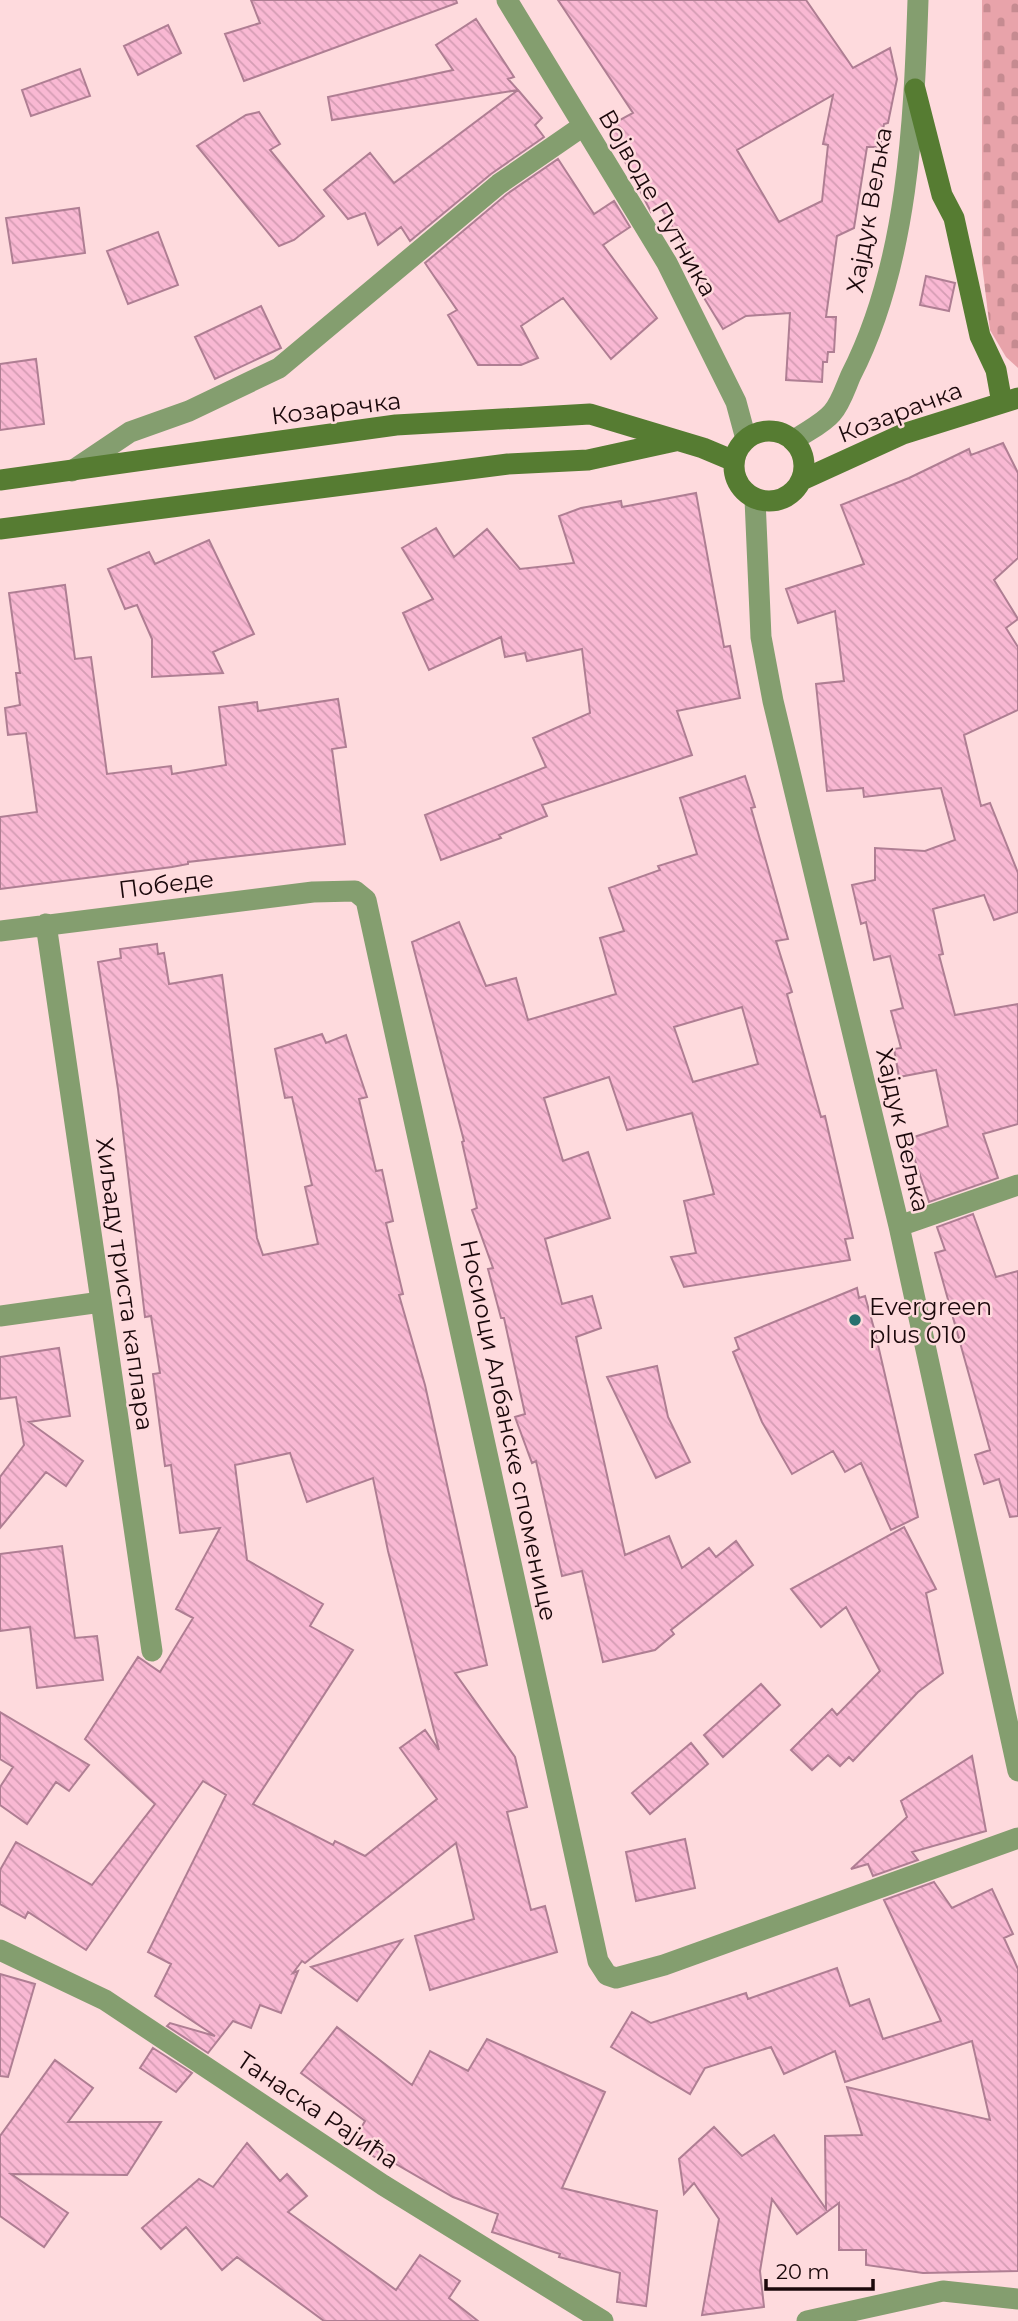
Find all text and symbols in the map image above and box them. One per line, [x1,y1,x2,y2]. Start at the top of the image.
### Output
street label: Војводе Путника [593,104,723,302]
street label: Хајдук Вељка [840,125,898,295]
street label: Козарачка [834,375,966,449]
street label: Козарачка [269,386,403,430]
street label: Победе [117,864,215,904]
street label: Хајдук Вељка [870,1045,936,1215]
street label: Хиљаду триста каплара [90,1135,160,1433]
street label: Носиоци Албанске споменице [454,1237,564,1623]
place label: Evergreen plus 010 [869,1292,992,1349]
marker: Evergreen plus 010 [847,1312,863,1328]
street label: Танаска Рајића [232,2045,404,2175]
scale bar [766,2248,873,2292]
text: 20 m [776,2259,830,2284]

